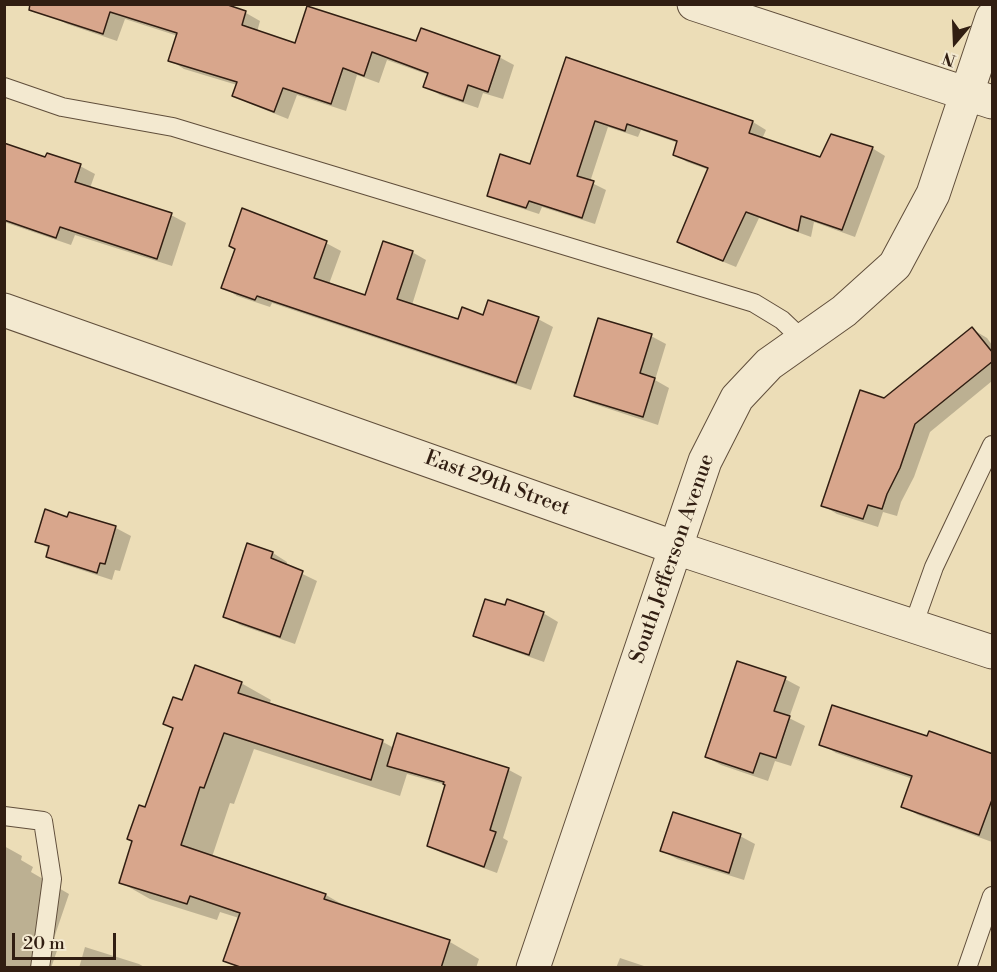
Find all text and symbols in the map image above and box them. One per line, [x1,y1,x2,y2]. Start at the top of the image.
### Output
north arrow [925,12,985,72]
text: N [940,48,958,71]
street label: East 29th Street [421,446,573,522]
street label: South Jefferson Avenue [625,451,721,667]
scale bar [15,921,118,959]
text: 20 m [23,932,65,955]

